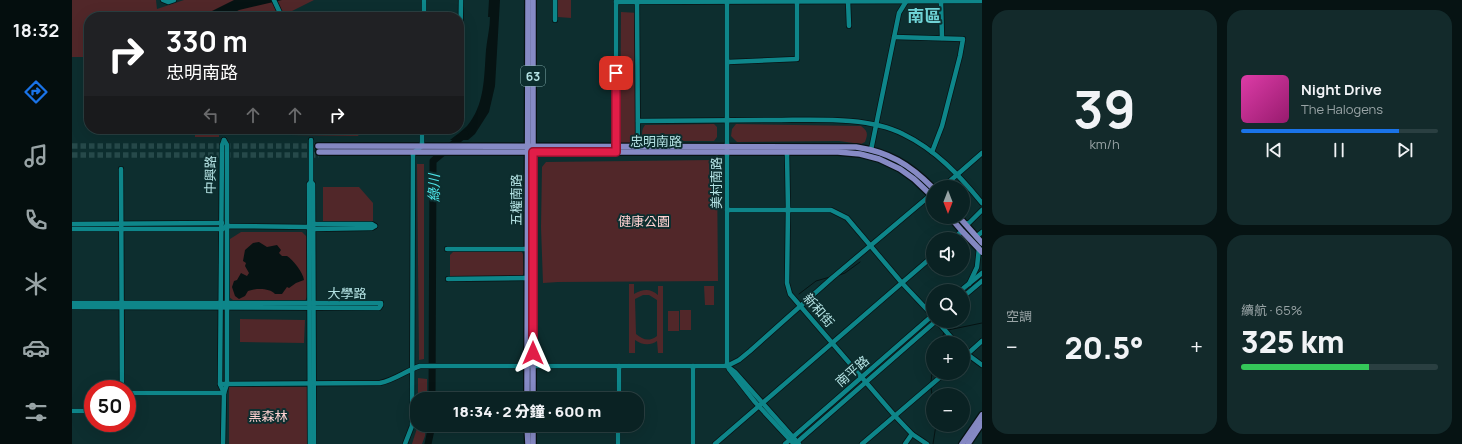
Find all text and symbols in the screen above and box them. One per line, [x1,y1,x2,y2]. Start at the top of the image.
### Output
district label: 南區 [907,4,941,27]
text: 18:32 [13,18,59,42]
text: 330 m [166,22,248,60]
icon: right [100,28,152,80]
pin [599,56,633,90]
text: 忠明南路 [166,60,238,84]
icon: arrive [605,62,627,84]
road number: 63 [521,66,545,86]
text: 39 [1073,73,1136,144]
icon: directions [22,78,50,106]
text: Night Drive [1301,79,1382,100]
text: The Halogens [1301,100,1383,118]
icon: left [200,104,222,126]
icon: ahead [242,104,264,126]
icon: ahead [284,104,306,126]
icon: right [326,104,348,126]
street label: 忠明南路 [630,132,682,150]
text: km/h [1089,135,1120,153]
icon: previous [1263,139,1285,161]
icon: pause [1328,139,1350,161]
icon: next [1394,139,1416,161]
icon: music [22,142,50,170]
street label: 中興路 [201,155,219,195]
street label: 美村南路 [707,157,725,209]
water label: 綠川 [424,172,443,202]
street label: 五權南路 [507,174,525,226]
north arrow [926,180,970,224]
map controls [926,180,970,432]
icon: phone [22,206,50,234]
park label: 健康公園 [618,212,670,230]
button: sound [926,232,970,276]
icon: climate [22,270,50,298]
street label: 大學路 [327,284,367,302]
button: search [926,284,970,328]
street label: 新和街 [799,289,839,331]
text: 續航 · 65% [1241,301,1302,319]
text: 空調 [1006,307,1032,325]
text: 325 km [1241,321,1345,362]
text: 20.5° [1065,327,1144,368]
position arrow [512,332,554,374]
text: − [1006,332,1018,362]
text: + [1190,332,1203,362]
icon: car [22,334,50,362]
button: + [926,336,970,380]
street label: 南平路 [831,351,873,391]
speed limit sign: 50 [84,380,136,432]
button: − [926,388,970,432]
icon: filters [22,398,50,426]
text: 18:34 · 2 分鐘 · 600 m [453,401,601,422]
park label: 黑森林 [248,407,288,425]

